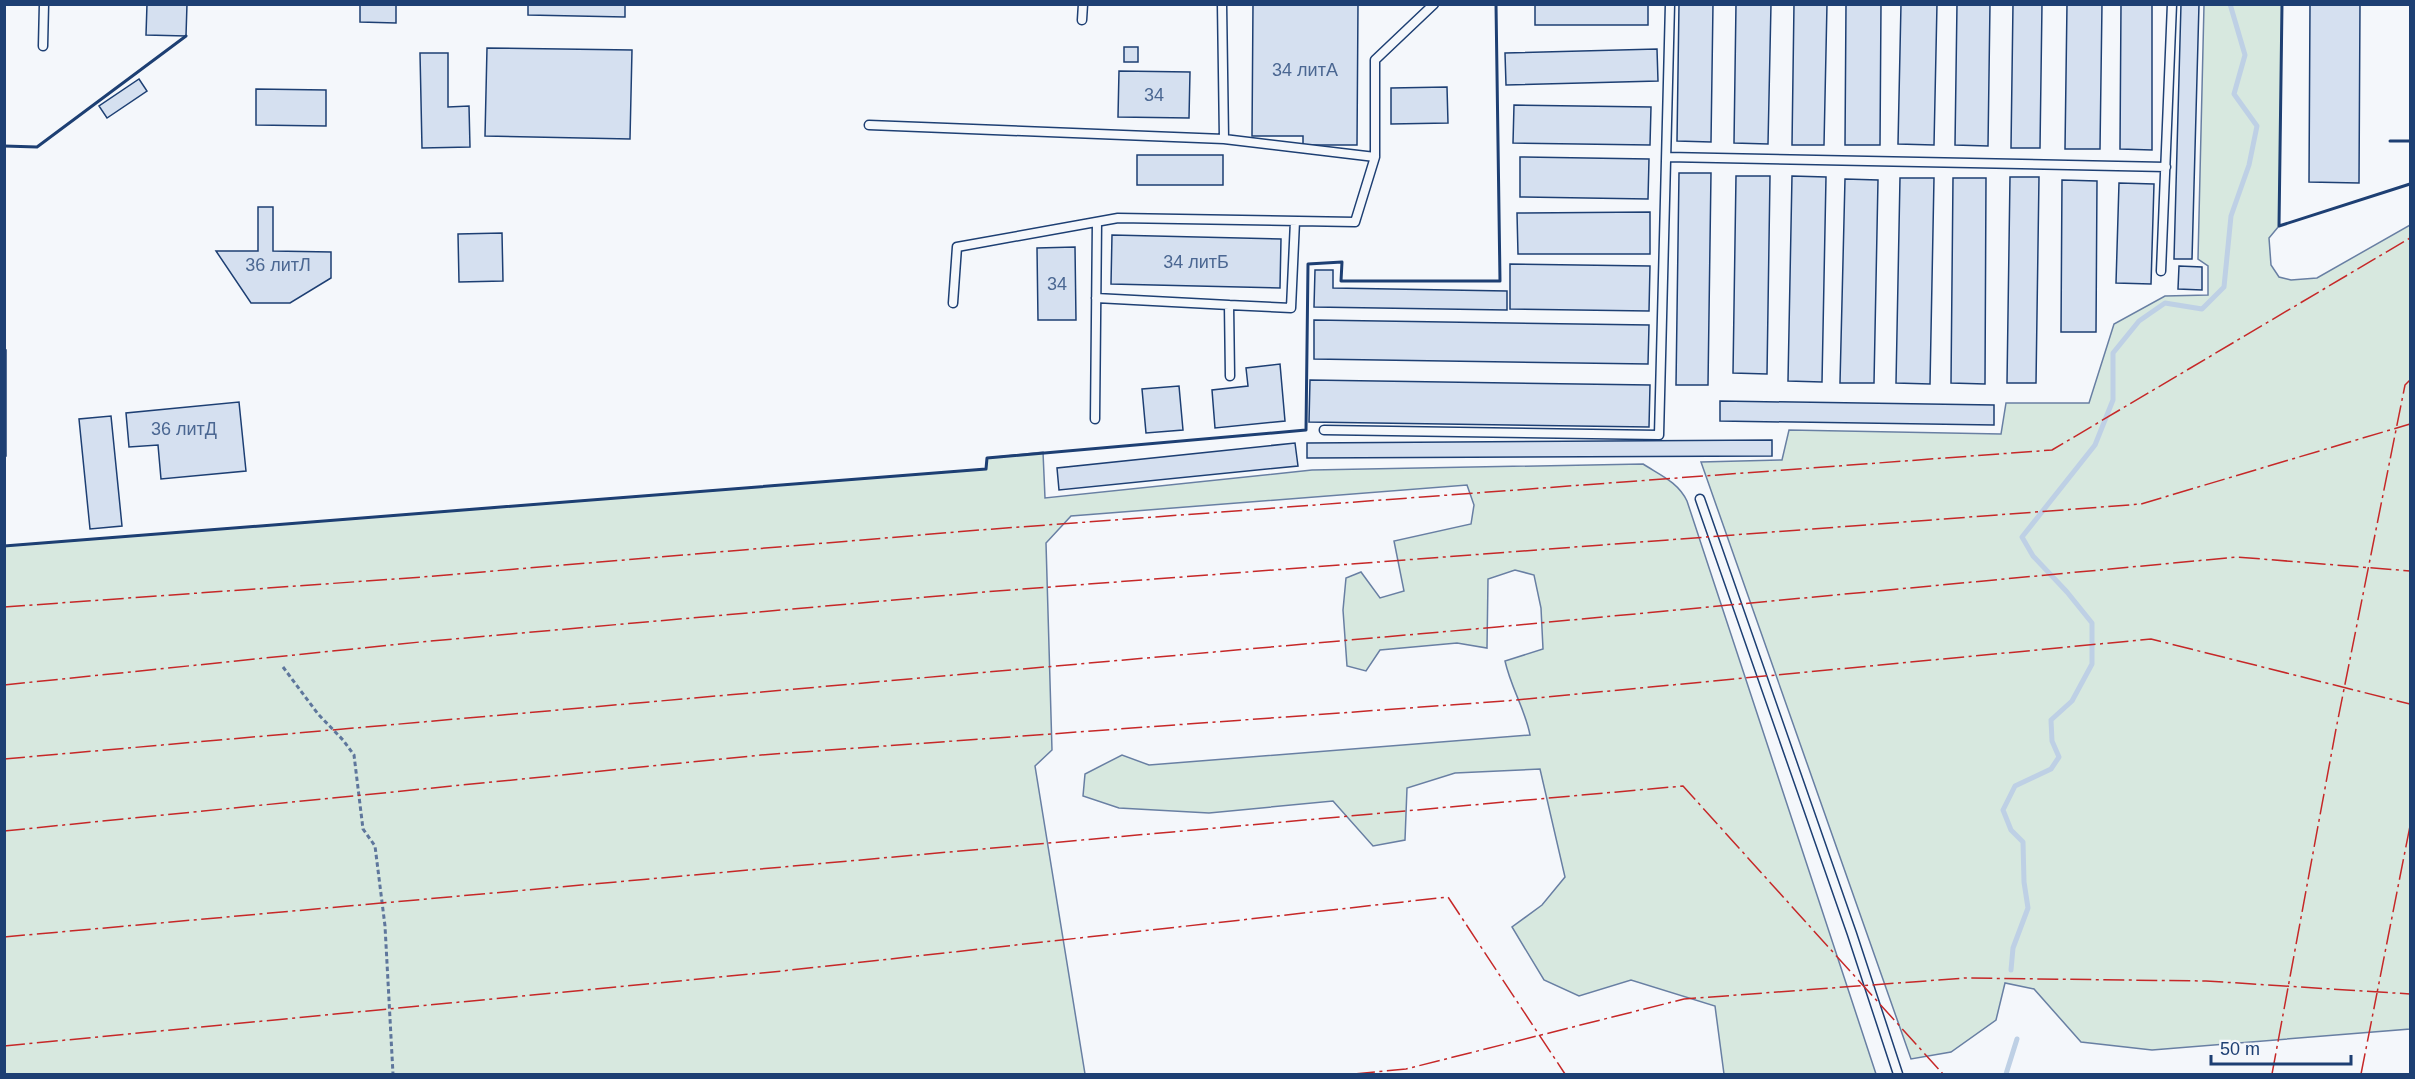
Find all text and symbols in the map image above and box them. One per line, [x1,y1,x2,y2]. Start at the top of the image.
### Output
house number: 34 литА [1272,60,1338,80]
house number: 34 [1144,85,1164,105]
house number: 34 литБ [1163,252,1229,272]
house number: 36 литЛ [245,255,311,275]
house number: 34 [1047,274,1067,294]
house number: 36 литД [151,419,217,439]
scale bar [2211,1028,2350,1066]
text: 50 m [2220,1039,2260,1059]

